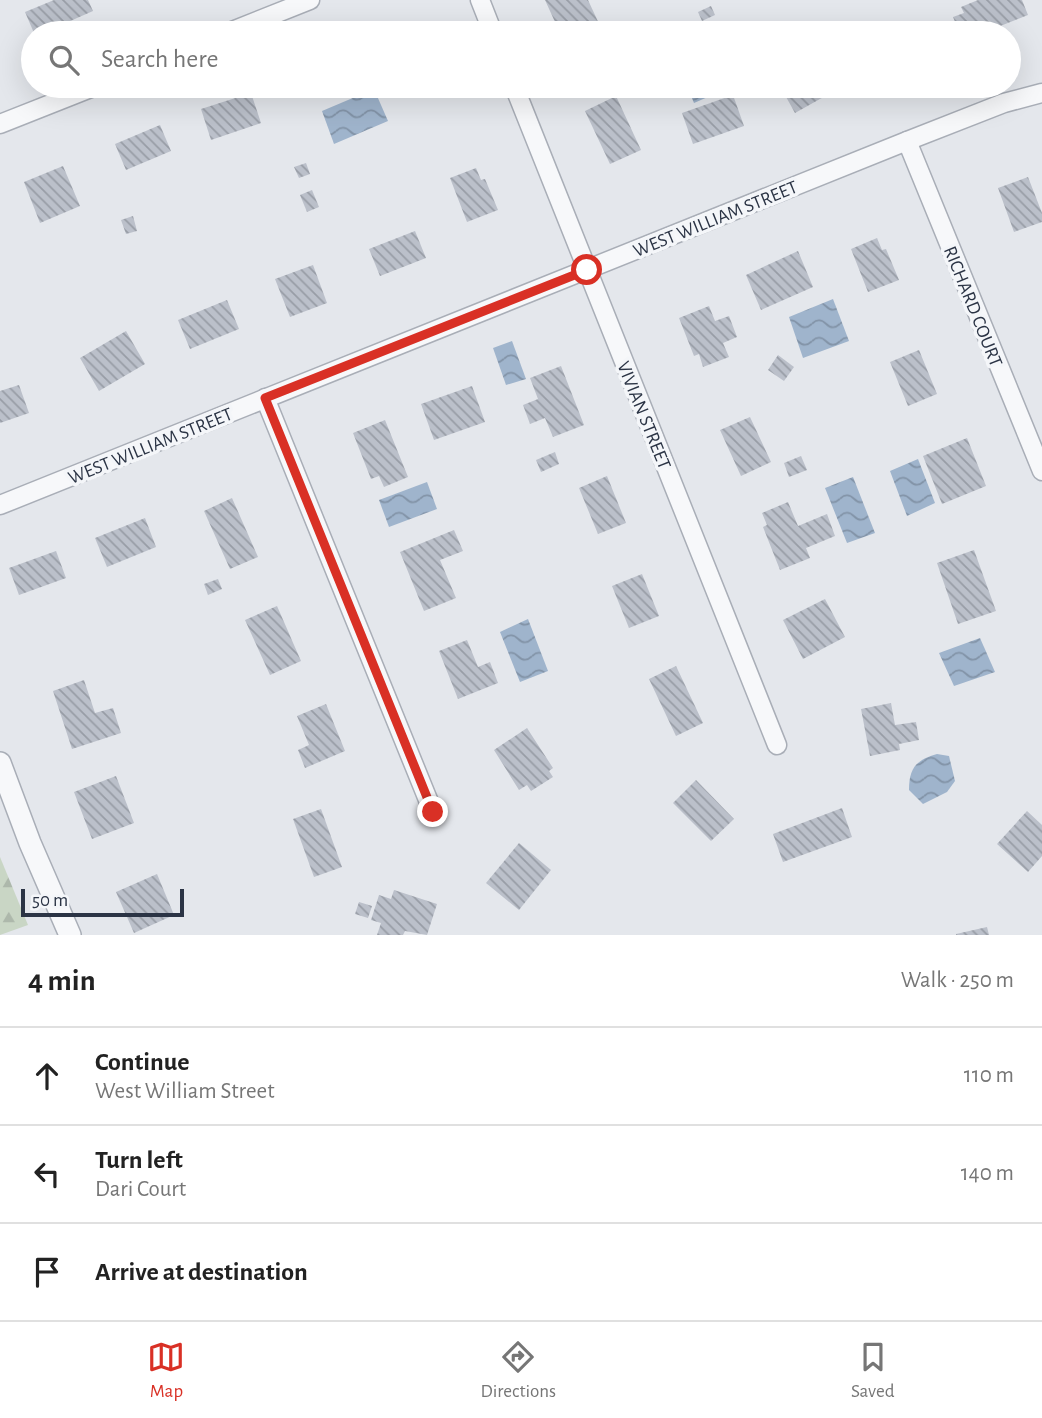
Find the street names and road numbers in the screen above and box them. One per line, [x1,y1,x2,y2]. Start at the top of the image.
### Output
street label: WEST WILLIAM STREET [631,178,800,261]
street label: RICHARD COURT [940,244,1005,370]
street label: VIVIAN STREET [613,359,674,472]
street label: WEST WILLIAM STREET [66,405,235,488]

